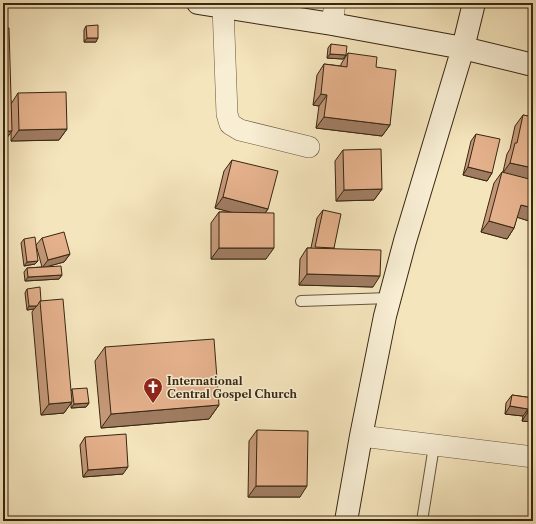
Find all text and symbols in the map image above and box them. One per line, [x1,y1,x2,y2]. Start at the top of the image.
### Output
place label: International Central Gospel Church [167,374,298,401]
church icon: International Central Gospel Church [142,376,164,404]

